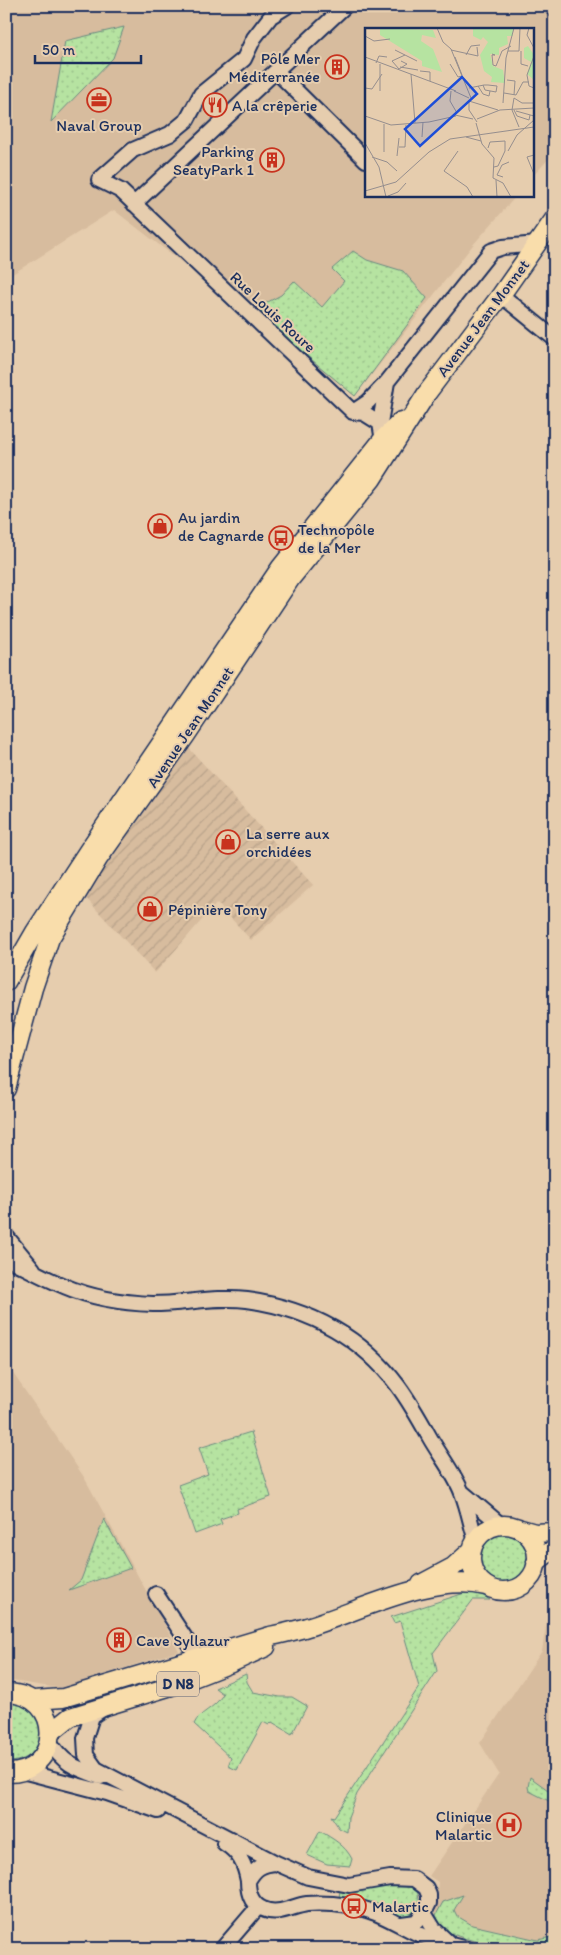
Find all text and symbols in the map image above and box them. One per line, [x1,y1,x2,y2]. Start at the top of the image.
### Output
inset map [365,28,534,196]
scale bar [35,32,141,64]
text: 50 m [42,41,75,59]
place label: Pôle Mer Méditerranée [228,49,320,86]
building icon: Pôle Mer Méditerranée [324,54,350,80]
office icon: Naval Group [86,87,112,113]
restaurant icon: A la crêperie [202,92,228,118]
place label: A la crêperie [232,96,317,115]
place label: Naval Group [56,116,142,135]
place label: Parking SeatyPark 1 [173,142,255,179]
building icon: Parking SeatyPark 1 [259,147,285,173]
street label: Avenue Jean Monnet [433,256,533,380]
street label: Rue Louis Roure [226,268,320,356]
place label: Au jardin de Cagnarde [178,508,264,545]
shop icon: Au jardin de Cagnarde [147,513,173,539]
place label: Technopôle de la Mer [298,520,375,557]
bus stop icon: Technopôle de la Mer [268,525,294,551]
street label: Avenue Jean Monnet [142,663,238,791]
place label: La serre aux orchidées [246,824,330,861]
shop icon: La serre aux orchidées [215,829,241,855]
shop icon: Pépinière Tony [137,896,163,922]
place label: Pépinière Tony [168,900,267,919]
building icon: Cave Syllazur [106,1627,132,1653]
place label: Cave Syllazur [136,1631,230,1650]
road number: D N8 [157,1672,199,1696]
place label: Clinique Malartic [435,1807,492,1844]
hospital icon: Clinique Malartic [496,1812,522,1838]
bus stop icon: Malartic [341,1893,367,1919]
place label: Malartic [372,1897,429,1916]

